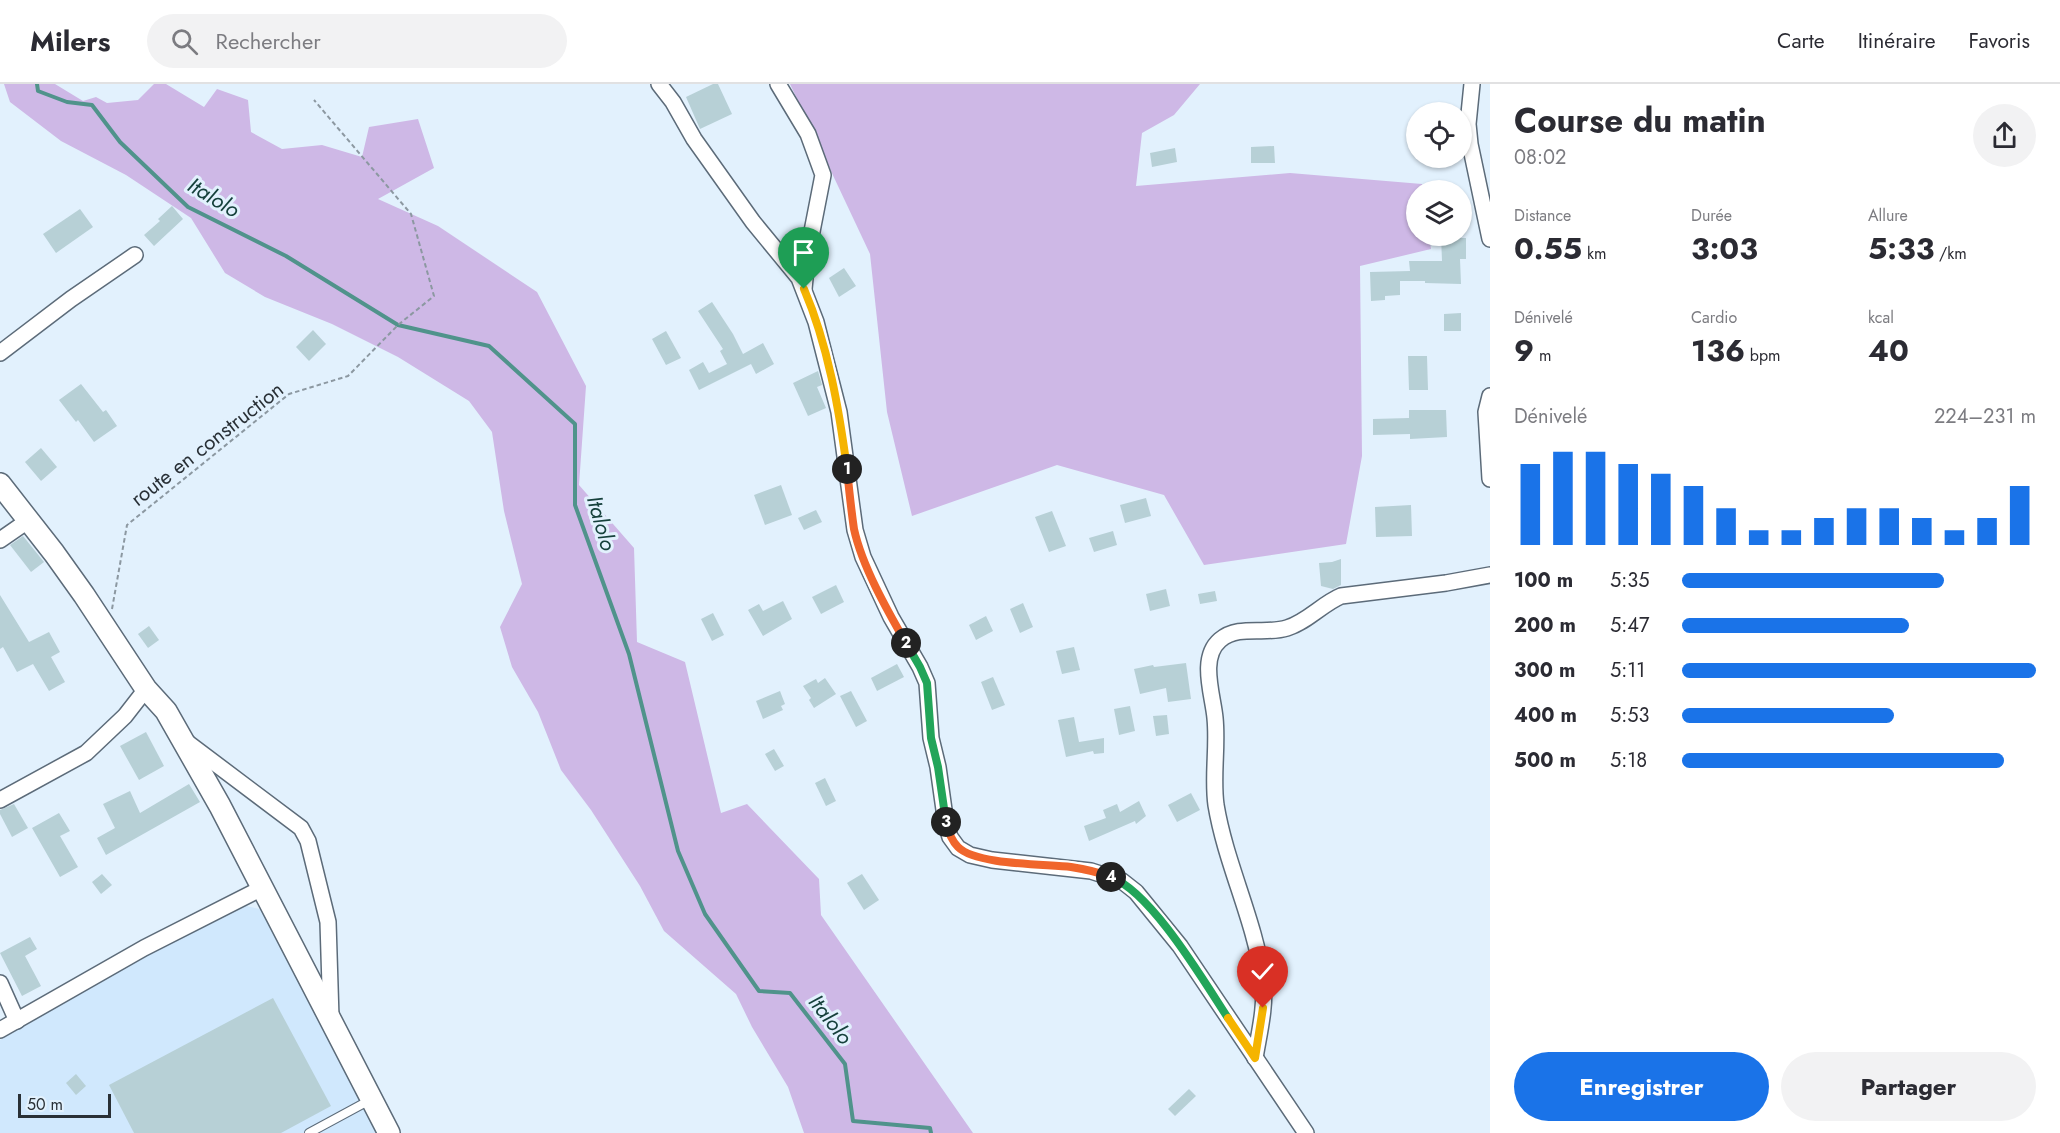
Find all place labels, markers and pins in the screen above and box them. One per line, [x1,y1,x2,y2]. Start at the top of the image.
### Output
pin [778,227,829,289]
pin: 1 [832,454,862,484]
pin: 2 [891,628,921,658]
pin: 3 [931,807,961,837]
pin: 4 [1096,862,1126,892]
pin [1237,946,1288,1008]

